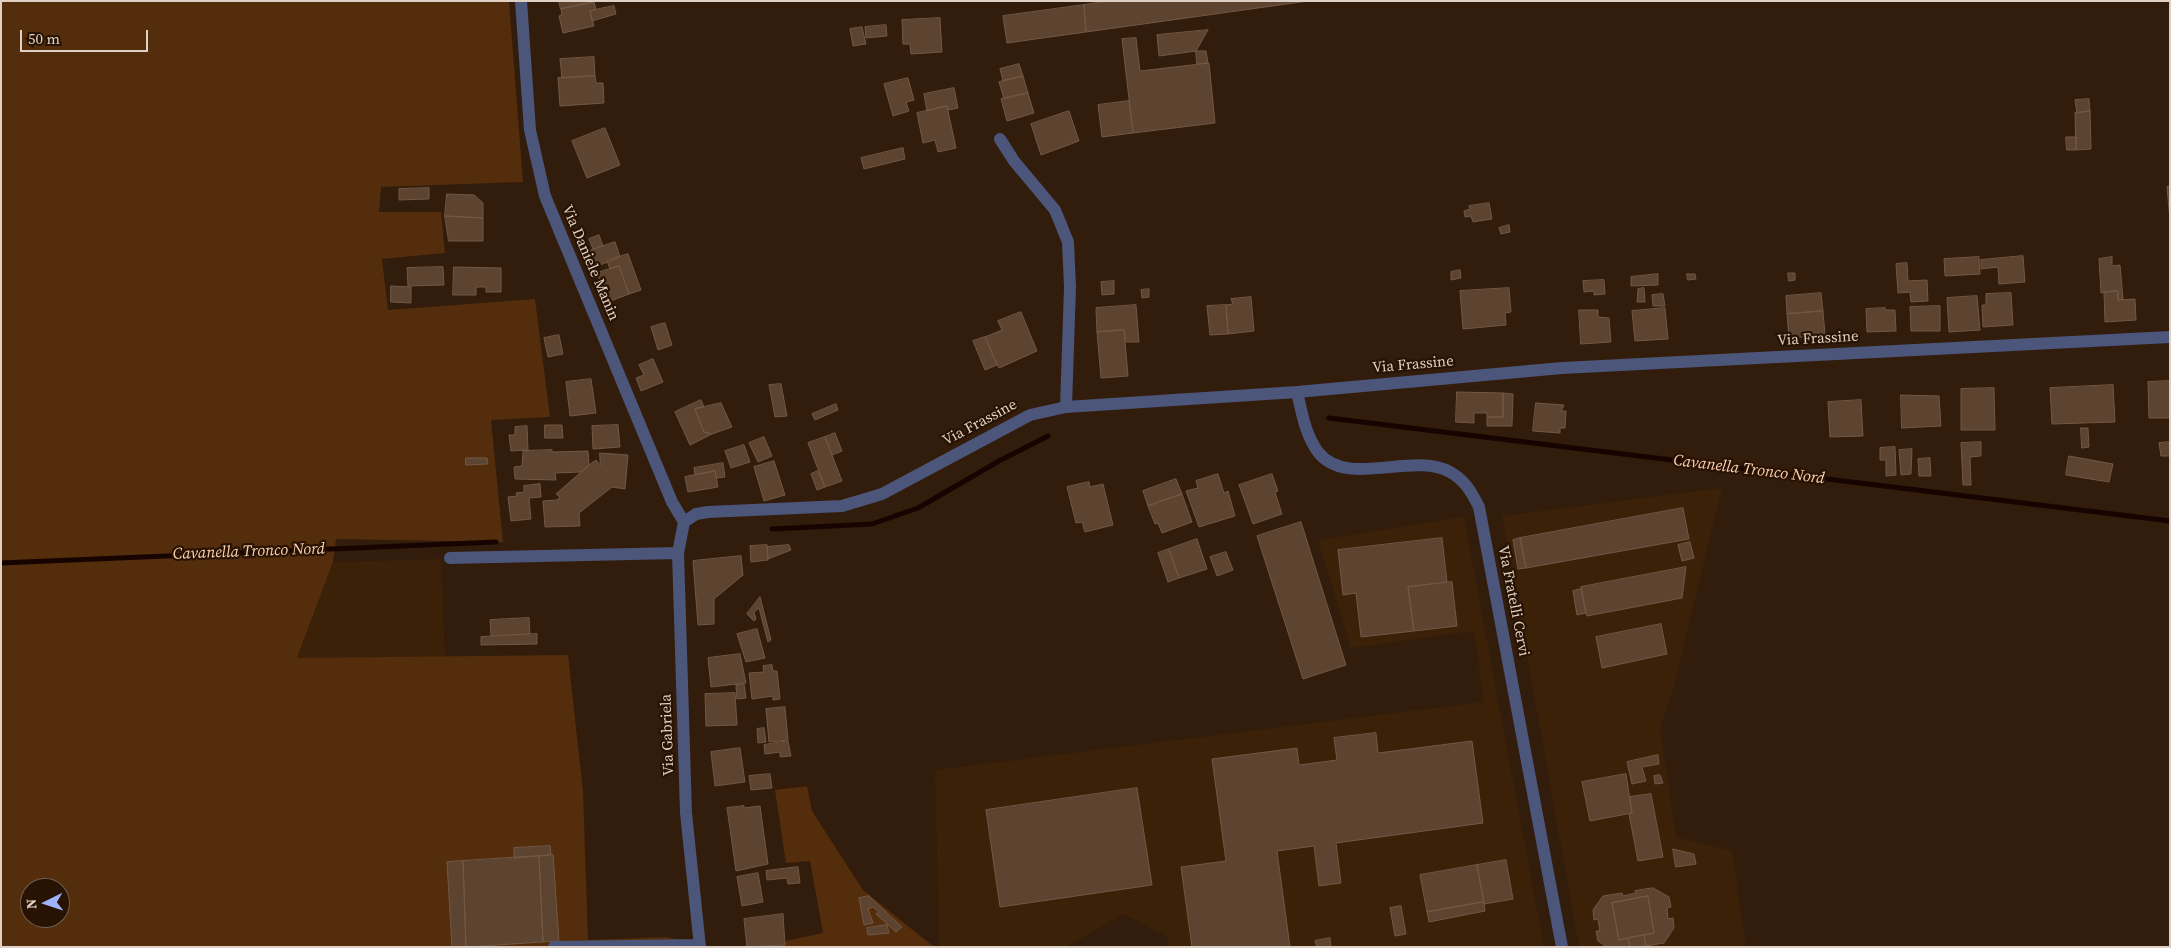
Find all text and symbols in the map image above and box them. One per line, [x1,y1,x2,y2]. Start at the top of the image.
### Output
scale bar [22,20,150,52]
text: 50 m [28,28,60,49]
street label: Via Daniele Manin [558,203,622,323]
street label: Via Frassine [1777,328,1859,350]
street label: Via Frassine [1372,352,1454,378]
street label: Via Frassine [940,396,1020,450]
water label: Cavanella Tronco Nord [1672,451,1826,489]
water label: Cavanella Tronco Nord [173,540,325,564]
street label: Via Fratelli Cervi [1493,544,1533,658]
street label: Via Gabriela [658,694,678,776]
north arrow [20,878,70,928]
text: N [21,898,41,910]

